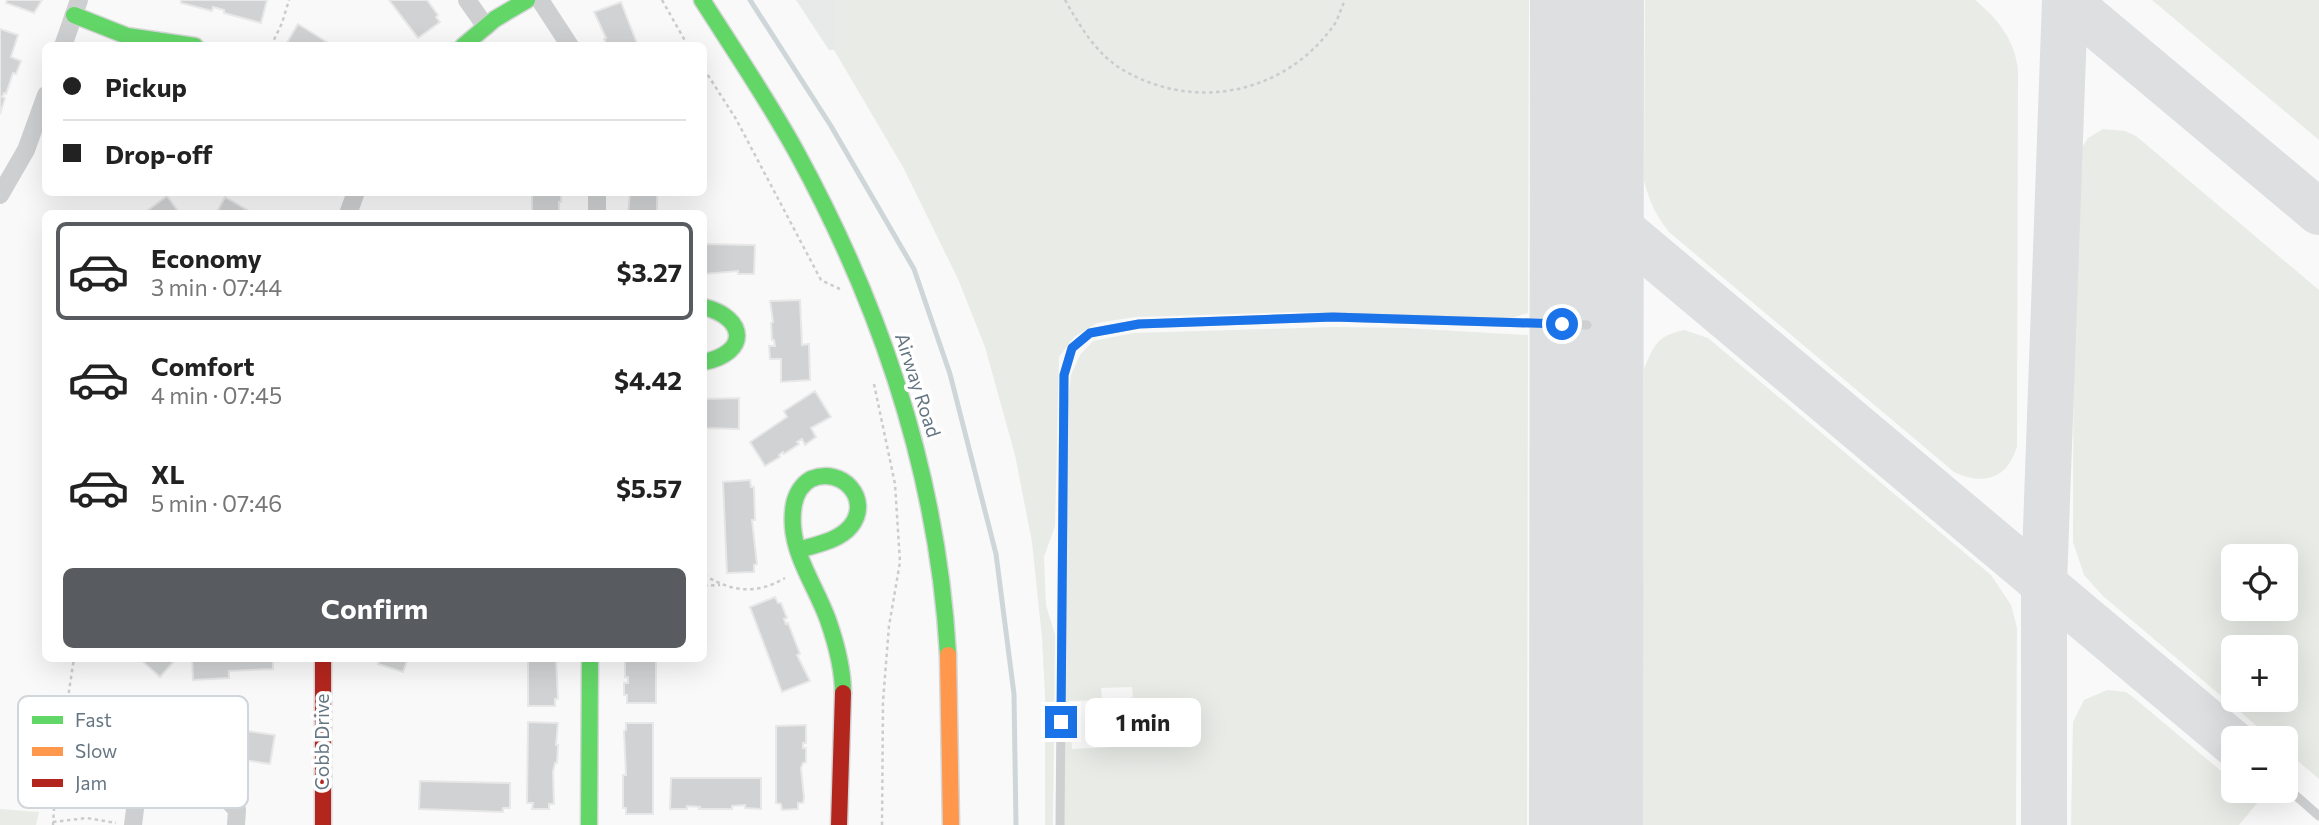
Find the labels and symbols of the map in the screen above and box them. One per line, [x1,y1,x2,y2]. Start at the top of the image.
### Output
route start [1546,308,1578,340]
street label: Airway Road [891,330,946,440]
street label: Cobb Drive [310,694,333,790]
legend [18,696,248,808]
callout: 1 min [1086,698,1201,746]
route end [1045,706,1077,738]
text: Fast [75,708,112,731]
text: Slow [75,739,117,762]
text: Jam [75,771,107,794]

